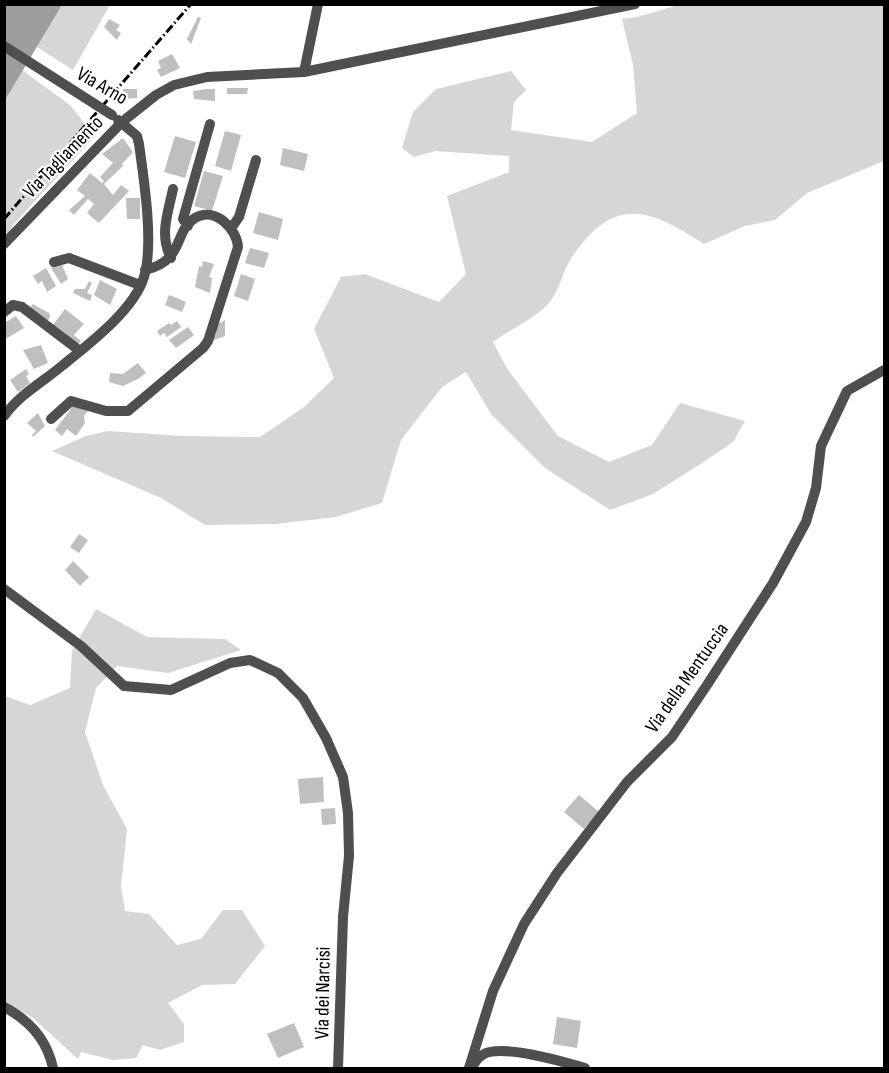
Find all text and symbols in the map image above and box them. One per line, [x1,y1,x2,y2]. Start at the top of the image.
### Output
street label: Via Arno [72,62,132,110]
street label: Via Tagliamento [18,111,108,203]
street label: Via della Mentuccia [640,618,734,738]
street label: Via dei Narcisi [310,946,336,1040]

